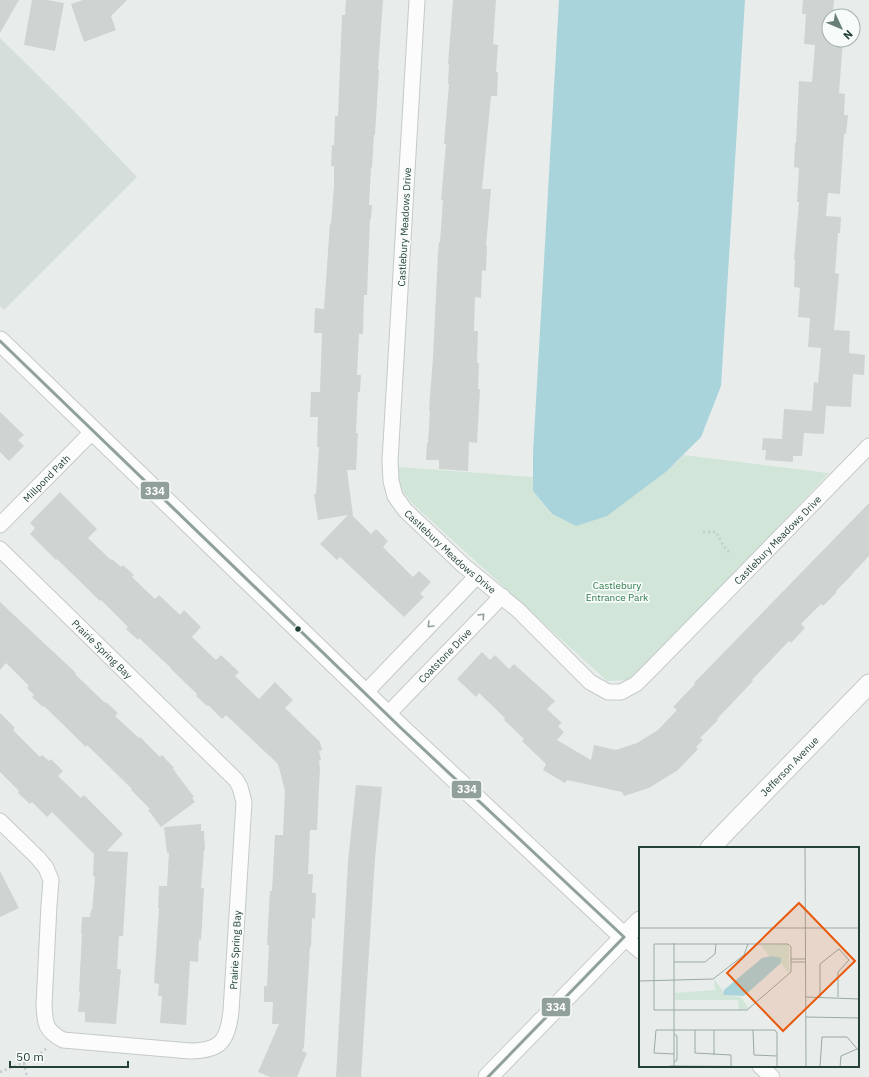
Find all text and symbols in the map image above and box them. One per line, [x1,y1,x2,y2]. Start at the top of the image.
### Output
north arrow [821,8,861,48]
text: N [840,27,856,43]
street label: Castlebury Meadows Drive [395,167,414,287]
street label: Millpond Path [20,452,73,505]
line badge: 334 [140,481,170,500]
text: 334 [145,484,165,498]
street label: Castlebury Meadows Drive [731,492,824,587]
street label: Castlebury Meadows Drive [402,507,499,597]
park label: Castlebury Entrance Park [586,579,649,604]
one-way arrow [477,613,485,621]
street label: Prairie Spring Bay [69,617,135,682]
one-way arrow [427,620,435,628]
unlabelled marker [293,624,303,634]
street label: Coatstone Drive [416,625,475,686]
street label: Jefferson Avenue [758,734,822,799]
line badge: 334 [451,780,482,799]
text: 334 [457,782,477,796]
inset map [639,847,859,1067]
street label: Prairie Spring Bay [227,910,244,990]
line badge: 334 [541,997,571,1017]
text: 334 [546,1000,566,1014]
scale bar [10,1043,128,1069]
text: 50 m [16,1049,44,1064]

